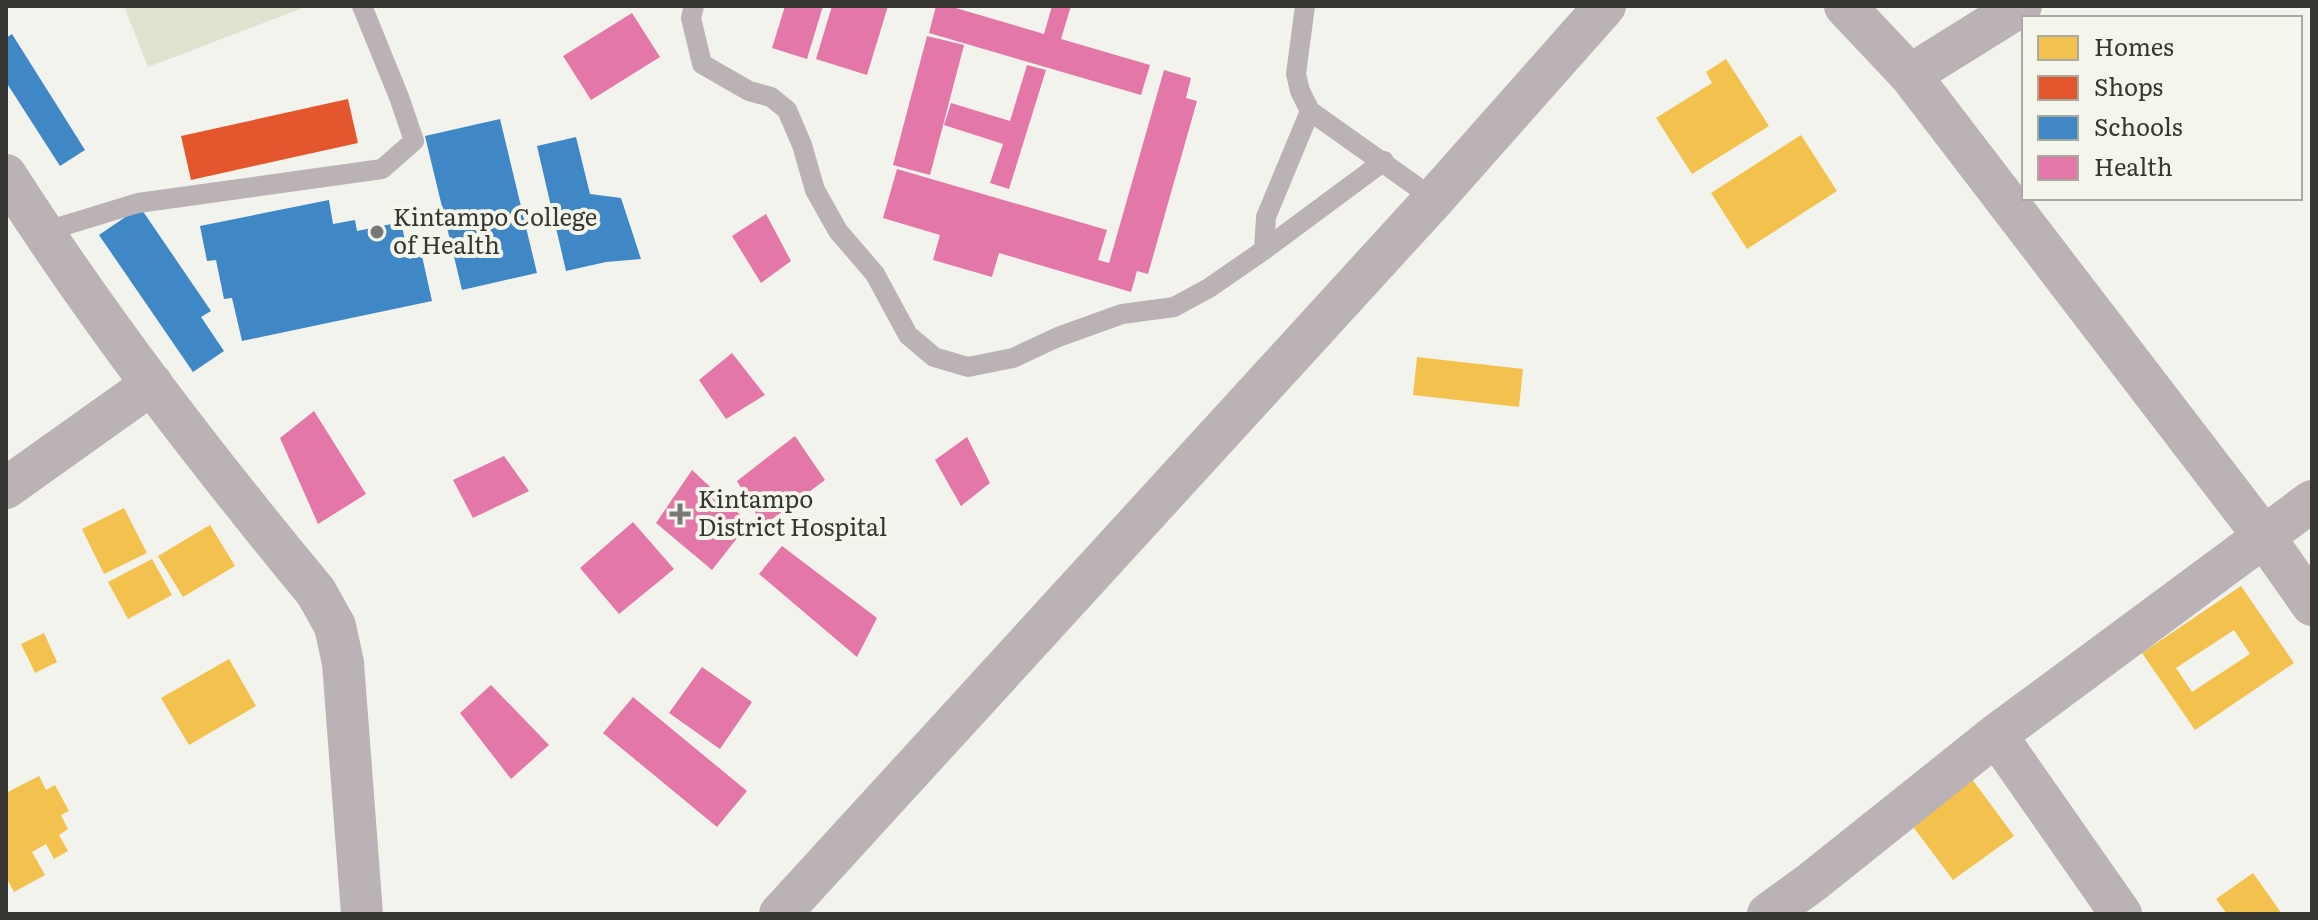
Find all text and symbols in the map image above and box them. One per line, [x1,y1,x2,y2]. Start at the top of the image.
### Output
legend [2022,16,2302,200]
text: Homes [2094,28,2174,63]
text: Shops [2094,68,2163,103]
text: Schools [2094,108,2183,143]
text: Health [2094,148,2173,183]
place label: Kintampo College of Health [393,198,597,261]
marker: Kintampo College of Health [368,223,386,241]
place label: Kintampo District Hospital [698,480,887,543]
marker: Kintampo District Hospital [669,503,691,525]

